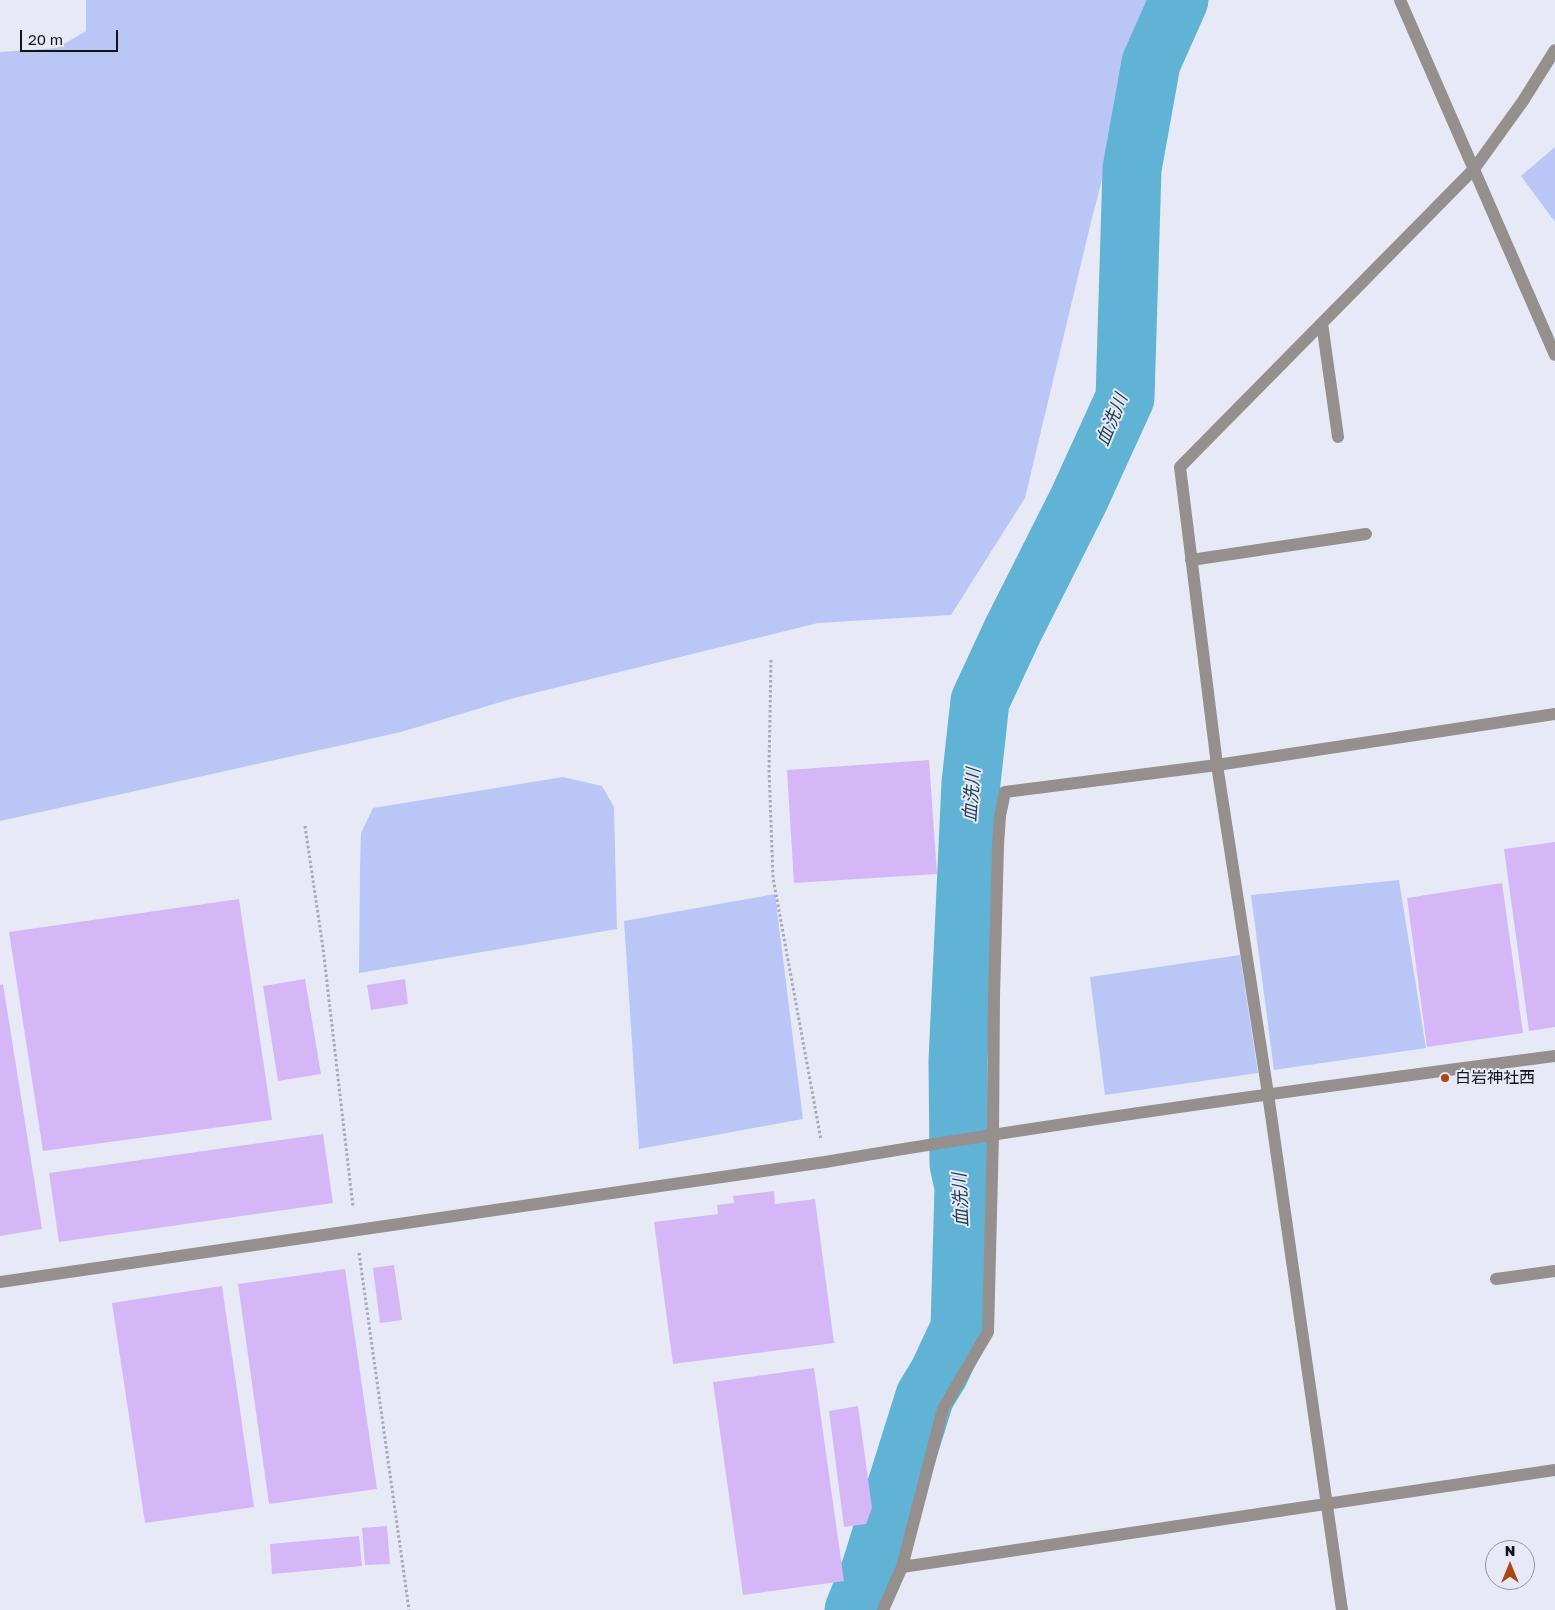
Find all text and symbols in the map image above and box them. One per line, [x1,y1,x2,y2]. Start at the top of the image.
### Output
scale bar [22,20,120,52]
text: 20 m [28,30,63,48]
water label: 血洗川 [1092,391,1132,449]
water label: 血洗川 [959,767,985,823]
place label: 白岩神社西 [1455,1068,1535,1088]
marker: 白岩神社西 [1439,1072,1451,1084]
water label: 血洗川 [949,1172,973,1228]
north arrow [1485,1540,1535,1590]
text: N [1505,1542,1515,1559]

